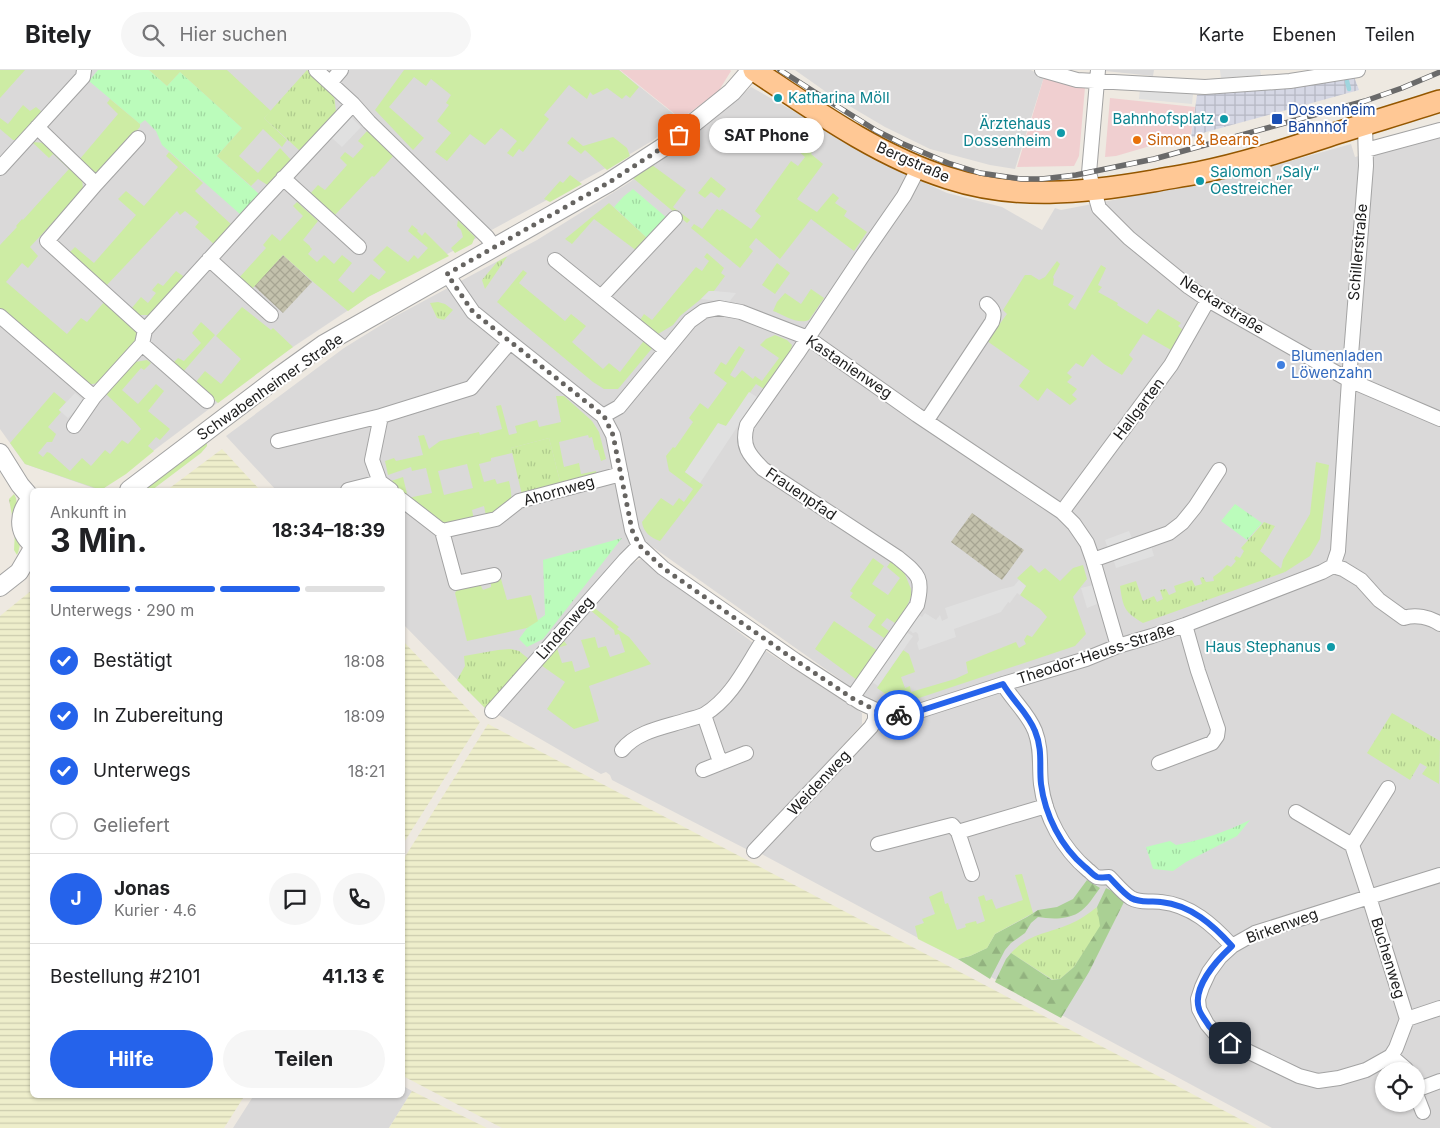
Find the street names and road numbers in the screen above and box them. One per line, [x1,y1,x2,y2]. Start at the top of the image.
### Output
street label: Bergstraße [874,137,953,186]
street label: Schillerstraße [1344,203,1371,301]
street label: Neckarstraße [1177,271,1268,338]
street label: Schwabenheimer Straße [193,329,346,444]
street label: Kastanienweg [803,331,896,402]
street label: Hallgarten [1109,374,1168,443]
street label: Frauenpfad [762,463,840,524]
street label: Ahornweg [521,471,597,510]
street label: Lindenweg [532,592,597,663]
street label: Theodor-Heuss-Straße [1015,619,1177,688]
street label: Weidenweg [783,746,854,820]
street label: Birkenweg [1243,904,1320,947]
street label: Buchenweg [1367,915,1410,1001]

